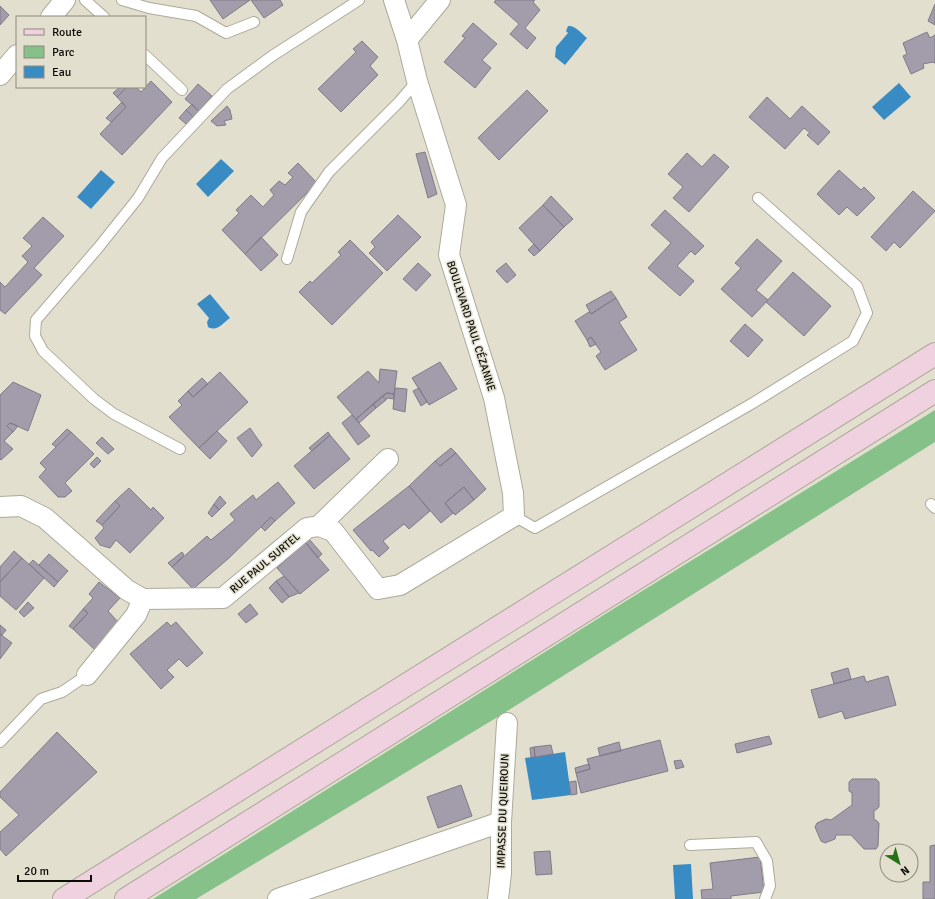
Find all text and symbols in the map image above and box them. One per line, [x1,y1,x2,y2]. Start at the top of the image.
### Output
legend [16,16,146,88]
text: Route [52,25,82,40]
text: Parc [52,45,75,60]
text: Eau [52,65,71,80]
street label: BOULEVARD PAUL CÉZANNE [444,259,499,393]
street label: RUE PAUL SURTEL [227,530,303,596]
street label: IMPASSE DU QUEIROUN [495,753,511,869]
north arrow [879,843,919,883]
scale bar [18,857,91,883]
text: N [898,863,912,878]
text: 20 m [24,864,49,879]

